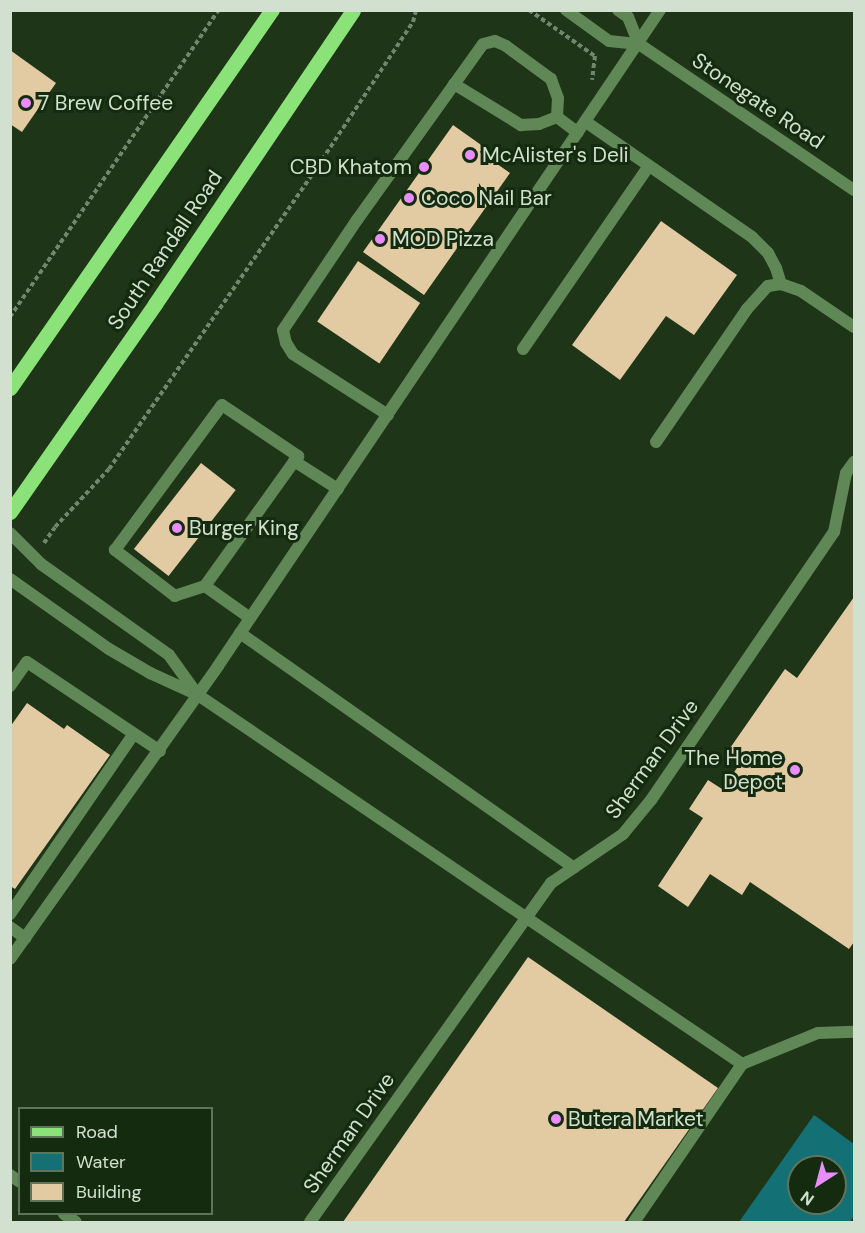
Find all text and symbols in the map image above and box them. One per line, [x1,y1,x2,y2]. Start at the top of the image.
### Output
street label: Stonegate Road [687,48,829,154]
place label: 7 Brew Coffee [38,90,173,116]
marker: 7 Brew Coffee [19,96,33,110]
place label: McAlister's Deli [482,142,629,168]
marker: McAlister's Deli [463,148,477,162]
place label: CBD Khatom [290,154,412,180]
marker: CBD Khatom [417,160,431,174]
street label: South Randall Road [102,166,228,334]
place label: Coco Nail Bar [421,185,552,211]
marker: Coco Nail Bar [402,191,416,205]
place label: MOD Pizza [392,226,494,252]
marker: MOD Pizza [373,232,387,246]
place label: Burger King [189,515,299,541]
marker: Burger King [170,521,184,535]
street label: Sherman Drive [600,694,704,824]
place label: The Home Depot [684,745,783,795]
marker: The Home Depot [788,763,802,777]
street label: Sherman Drive [298,1068,400,1198]
place label: Butera Market [568,1106,704,1132]
legend [18,1107,213,1215]
marker: Butera Market [549,1112,563,1126]
text: Road [76,1120,118,1144]
text: Water [76,1150,126,1174]
north arrow [787,1155,847,1215]
text: Building [76,1180,141,1204]
text: N [796,1186,818,1210]

